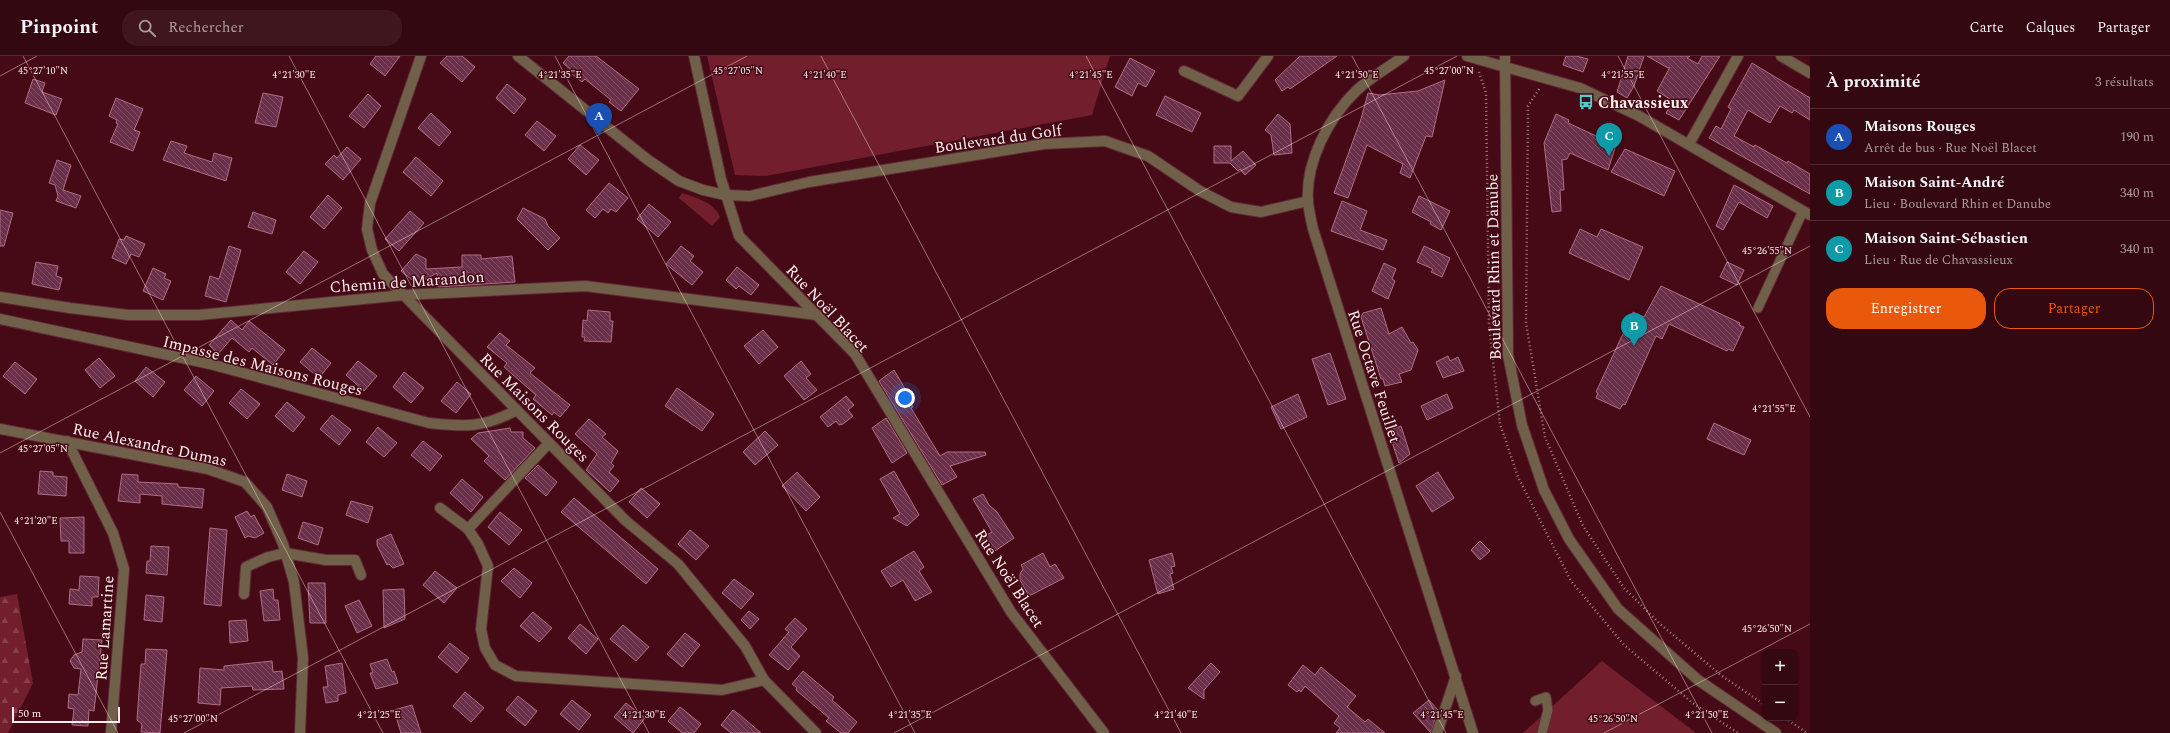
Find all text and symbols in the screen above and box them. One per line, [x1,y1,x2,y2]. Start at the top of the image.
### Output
search box [122,10,402,46]
text: Pinpoint [20,13,98,42]
text: Rechercher [168,16,244,39]
icon: search [136,17,158,39]
text: Carte [1970,17,2004,38]
text: Calques [2026,17,2075,38]
text: Partager [2097,17,2150,38]
text: 45°27'10"N [18,63,68,79]
text: 45°27'05"N [713,63,763,79]
text: 45°27'00"N [1424,63,1474,79]
text: 4°21'30"E [272,67,316,83]
text: 4°21'35"E [538,67,582,83]
text: 4°21'40"E [803,67,847,83]
text: 4°21'45"E [1069,67,1113,83]
text: 4°21'50"E [1335,67,1379,83]
text: 4°21'55"E [1601,67,1645,83]
text: À proximité [1826,69,1921,95]
text: 3 résultats [2095,72,2154,92]
place label: Chavassieux [1598,91,1689,115]
bus stop icon: Chavassieux [1577,93,1595,111]
pin: A [586,103,612,136]
text: Maisons Rouges [1864,115,1976,138]
street label: Boulevard du Golf [933,118,1065,160]
pin: C [1596,123,1622,156]
text: A [1834,127,1844,147]
text: 190 m [2120,127,2154,147]
text: Arrêt de bus · Rue Noël Blacet [1864,138,2037,158]
text: Maison Saint-André [1864,171,2004,194]
street label: Boulevard Rhin et Danube [1480,174,1508,360]
text: B [1834,183,1844,203]
text: 340 m [2120,183,2154,203]
text: Lieu · Boulevard Rhin et Danube [1864,194,2051,214]
text: Maison Saint-Sébastien [1864,227,2028,250]
text: C [1834,239,1844,259]
text: 340 m [2120,239,2154,259]
text: 45°26'55"N [1742,243,1792,259]
text: Lieu · Rue de Chavassieux [1864,250,2013,270]
street label: Rue Noël Blacet [780,259,875,359]
street label: Chemin de Marandon [329,265,485,299]
button: Enregistrer [1826,288,1986,329]
button: Partager [1994,288,2154,329]
street label: Rue Octave Feuillet [1341,307,1407,446]
pin: B [1621,313,1647,346]
street label: Impasse des Maisons Rouges [160,329,365,402]
street label: Rue Maisons Rouges [474,347,595,468]
your location [895,388,915,408]
text: 4°21'55"E [1752,401,1796,417]
street label: Rue Alexandre Dumas [70,417,229,473]
text: 45°27'05"N [18,441,68,457]
text: 4°21'20"E [14,513,58,529]
street label: Rue Noël Blacet [968,525,1050,633]
street label: Rue Lamartine [89,575,121,681]
text: 45°26'50"N [1742,621,1792,637]
map controls [1762,649,1798,721]
button: + [1762,649,1798,685]
button: − [1762,685,1798,721]
scale bar [12,705,120,724]
text: 50 m [18,705,41,722]
text: 4°21'25"E [357,707,401,723]
text: 4°21'30"E [622,707,666,723]
text: 4°21'35"E [888,707,932,723]
text: 4°21'40"E [1154,707,1198,723]
text: 4°21'45"E [1420,707,1464,723]
text: 4°21'50"E [1685,707,1729,723]
text: 45°27'00"N [168,711,218,727]
text: 45°26'50"N [1588,711,1638,727]

